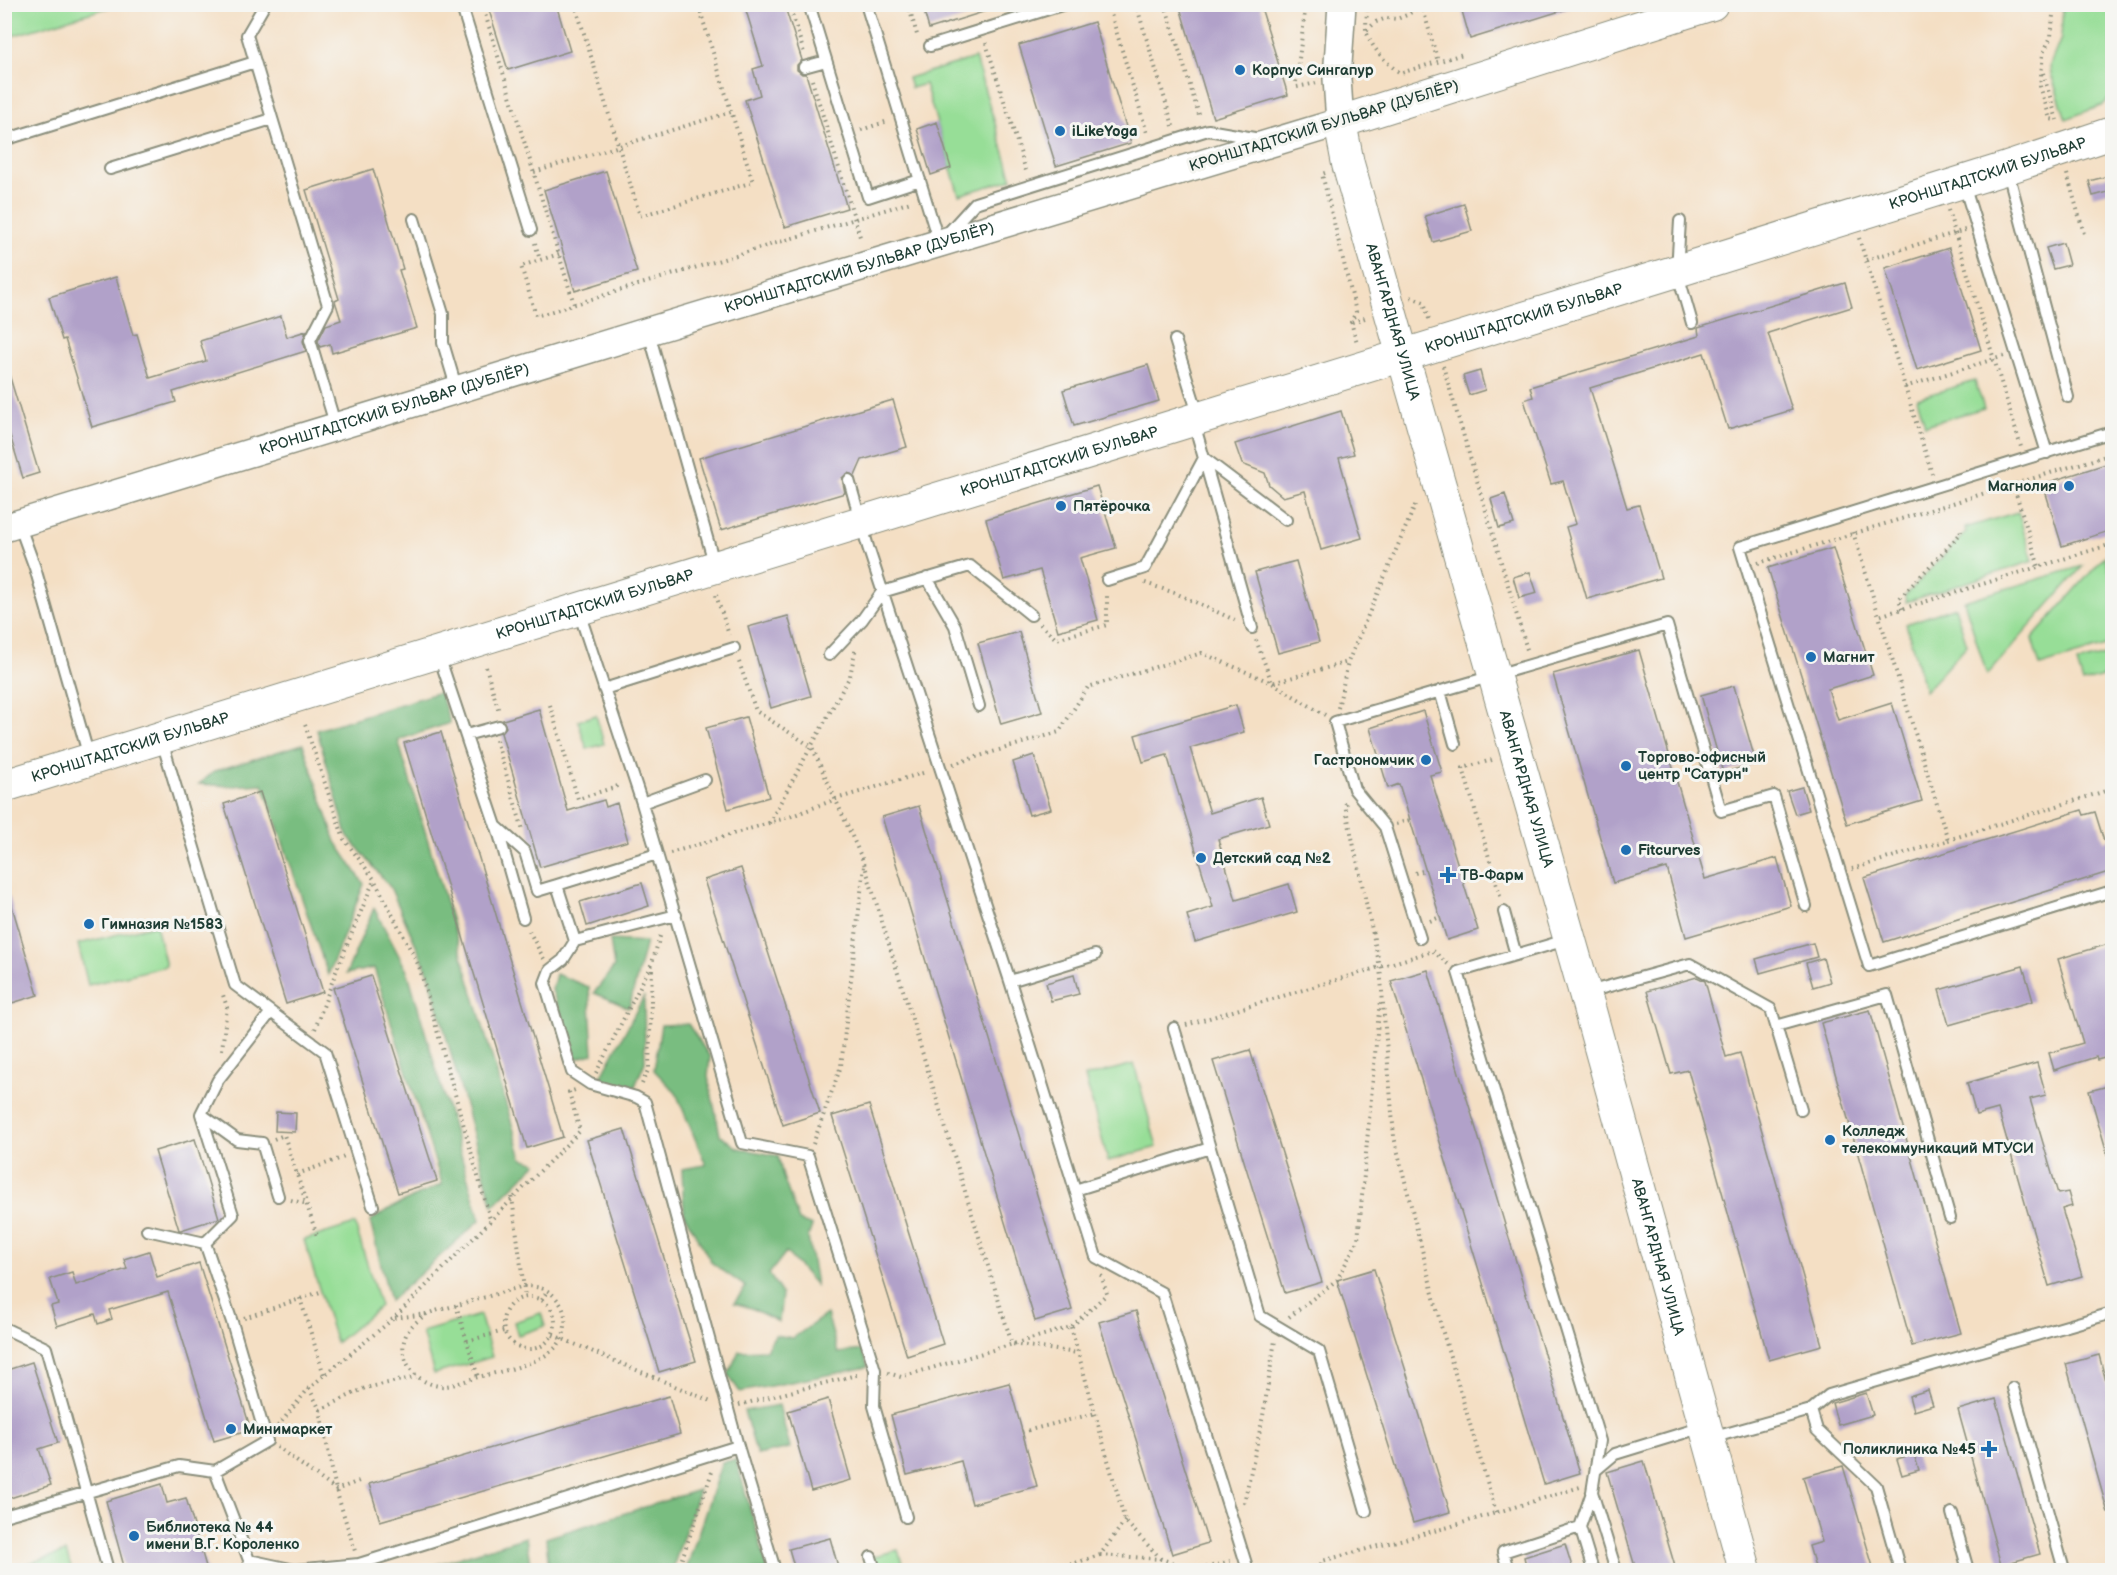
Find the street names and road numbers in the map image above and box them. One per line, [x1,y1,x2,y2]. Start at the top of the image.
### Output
street label: КРОНШТАДТСКИЙ БУЛЬВАР (ДУБЛЁР) [1187,76,1461,176]
street label: КРОНШТАДТСКИЙ БУЛЬВАР [1887,133,2089,214]
street label: КРОНШТАДТСКИЙ БУЛЬВАР (ДУБЛЁР) [722,218,996,317]
street label: АВАНГАРДНАЯ УЛИЦА [1361,240,1425,403]
street label: КРОНШТАДТСКИЙ БУЛЬВАР [1422,279,1625,358]
street label: КРОНШТАДТСКИЙ БУЛЬВАР (ДУБЛЁР) [257,359,531,459]
street label: КРОНШТАДТСКИЙ БУЛЬВАР [958,422,1161,501]
street label: КРОНШТАДТСКИЙ БУЛЬВАР [493,565,696,644]
street label: АВАНГАРДНАЯ УЛИЦА [1495,707,1558,870]
street label: КРОНШТАДТСКИЙ БУЛЬВАР [29,708,232,787]
street label: АВАНГАРДНАЯ УЛИЦА [1627,1175,1689,1338]

